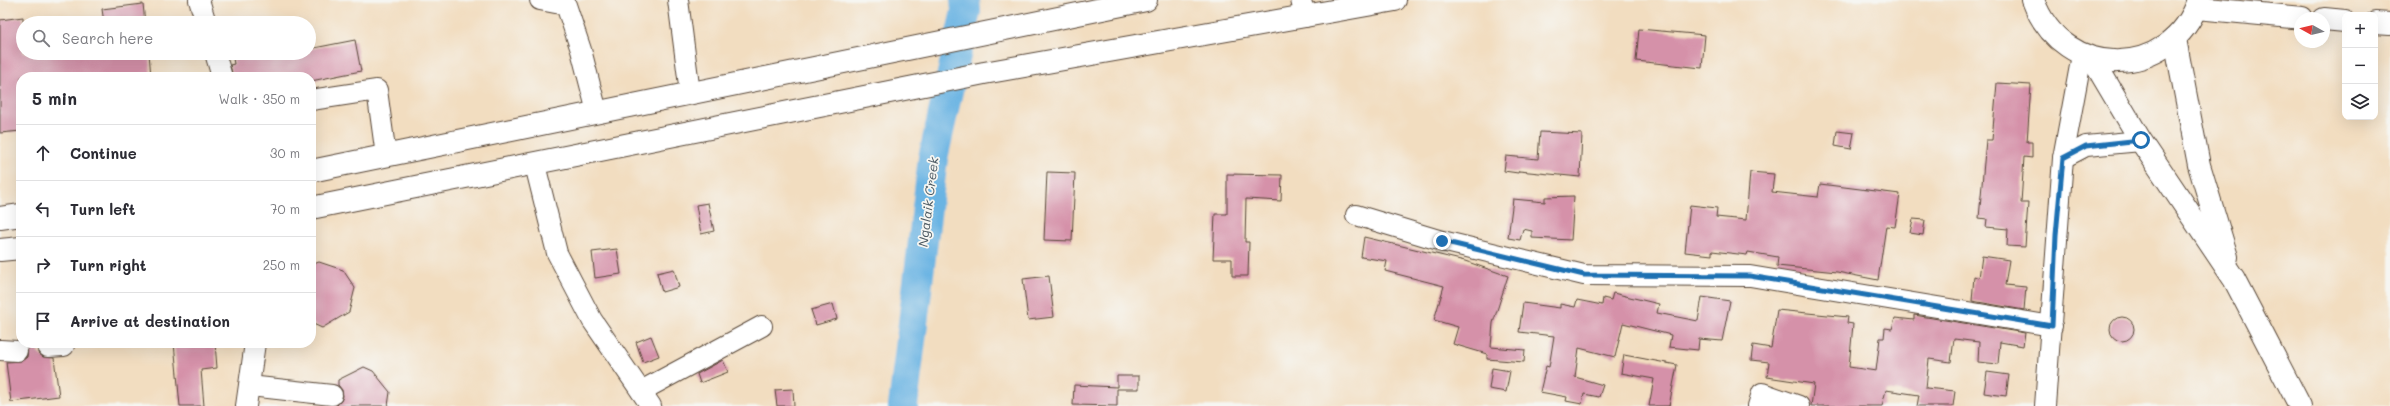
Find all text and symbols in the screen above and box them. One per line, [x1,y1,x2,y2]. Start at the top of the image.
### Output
north arrow [2294,12,2330,48]
map controls [2342,12,2378,120]
button: + [2342,12,2378,48]
search box [16,16,316,60]
icon: search [30,27,52,49]
text: Search here [62,28,153,48]
button: − [2342,48,2378,84]
button: layers [2342,84,2378,120]
text: 5 min [32,87,77,109]
text: Walk · 350 m [219,90,300,107]
route start [2132,131,2150,149]
icon: ahead [32,142,54,164]
text: Continue [70,143,137,163]
text: 30 m [270,144,300,161]
water label: Ngalaik Creek [914,155,942,248]
icon: left [32,198,54,220]
text: Turn left [70,199,135,219]
text: 70 m [270,200,300,217]
route end [1433,232,1451,250]
icon: right [32,254,54,276]
text: Turn right [70,255,147,275]
text: 250 m [263,256,300,273]
icon: arrive [32,310,54,332]
text: Arrive at destination [70,311,230,331]

